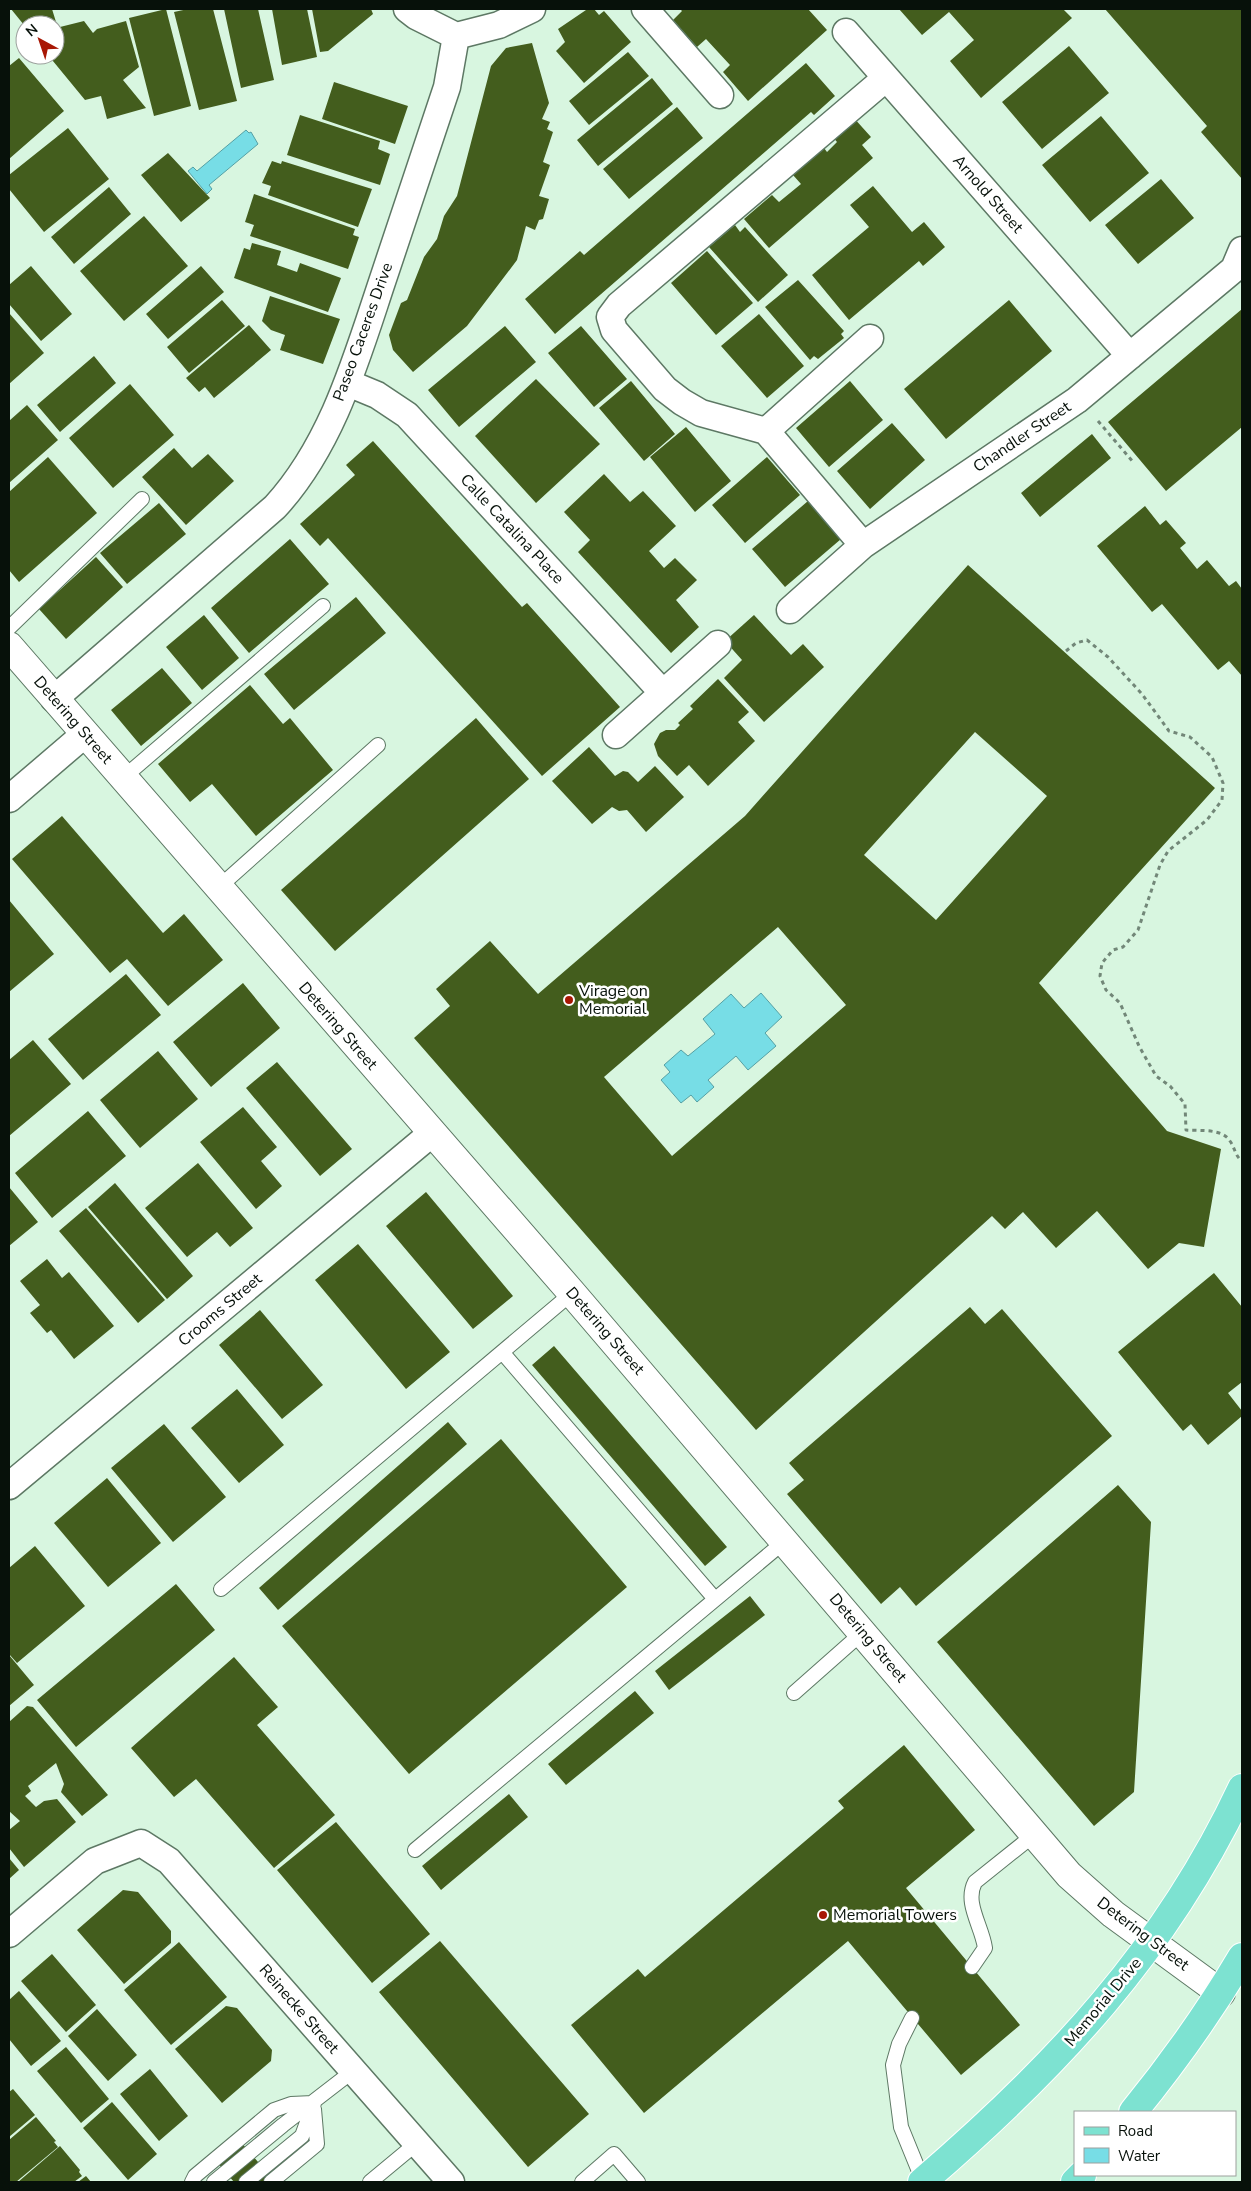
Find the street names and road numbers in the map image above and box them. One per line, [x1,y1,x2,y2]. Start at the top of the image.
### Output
street label: Arnold Street [948,150,1028,238]
street label: Paseo Caceres Drive [328,260,398,404]
street label: Chandler Street [969,396,1075,478]
street label: Calle Catalina Place [455,469,569,589]
street label: Detering Street [29,671,118,769]
street label: Detering Street [294,977,383,1075]
street label: Crooms Street [173,1268,267,1352]
street label: Detering Street [561,1282,650,1380]
street label: Detering Street [824,1589,912,1688]
street label: Detering Street [1092,1892,1194,1976]
street label: Memorial Drive [1059,1953,1147,2051]
street label: Reinecke Street [254,1960,344,2059]

